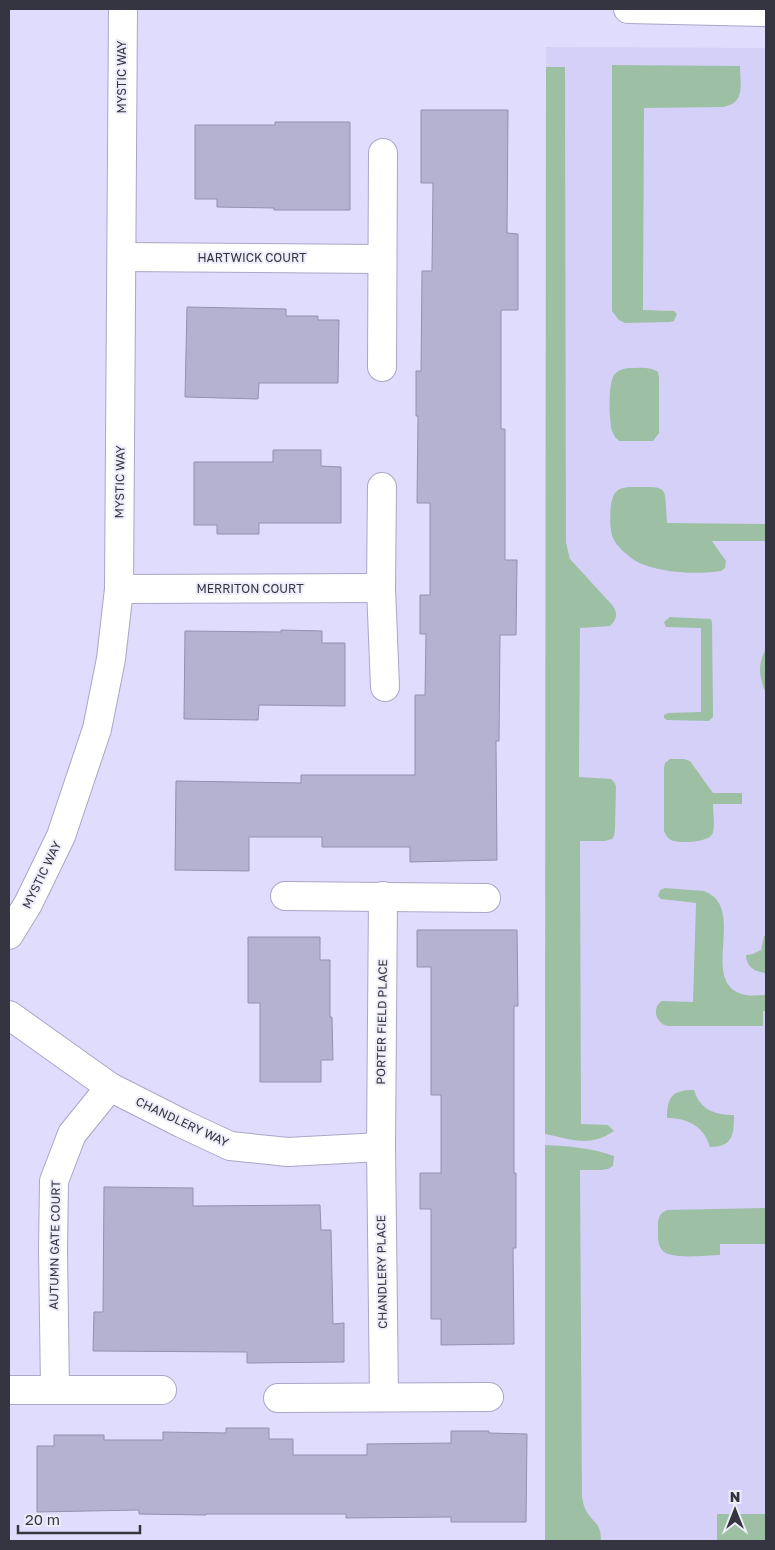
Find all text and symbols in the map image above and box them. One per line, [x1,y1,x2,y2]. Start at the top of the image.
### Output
street label: MYSTIC WAY [114,40,129,114]
street label: HARTWICK COURT [197,250,307,265]
street label: MYSTIC WAY [111,445,128,519]
street label: MERRITON COURT [196,581,304,596]
street label: MYSTIC WAY [19,838,64,911]
street label: PORTER FIELD PLACE [373,959,390,1085]
street label: CHANDLERY WAY [133,1093,231,1150]
street label: AUTUMN GATE COURT [46,1180,63,1310]
street label: CHANDLERY PLACE [373,1215,390,1329]
north arrow [710,1485,760,1535]
text: N [730,1488,740,1505]
scale bar [18,1502,140,1534]
text: 20 m [25,1510,60,1528]

